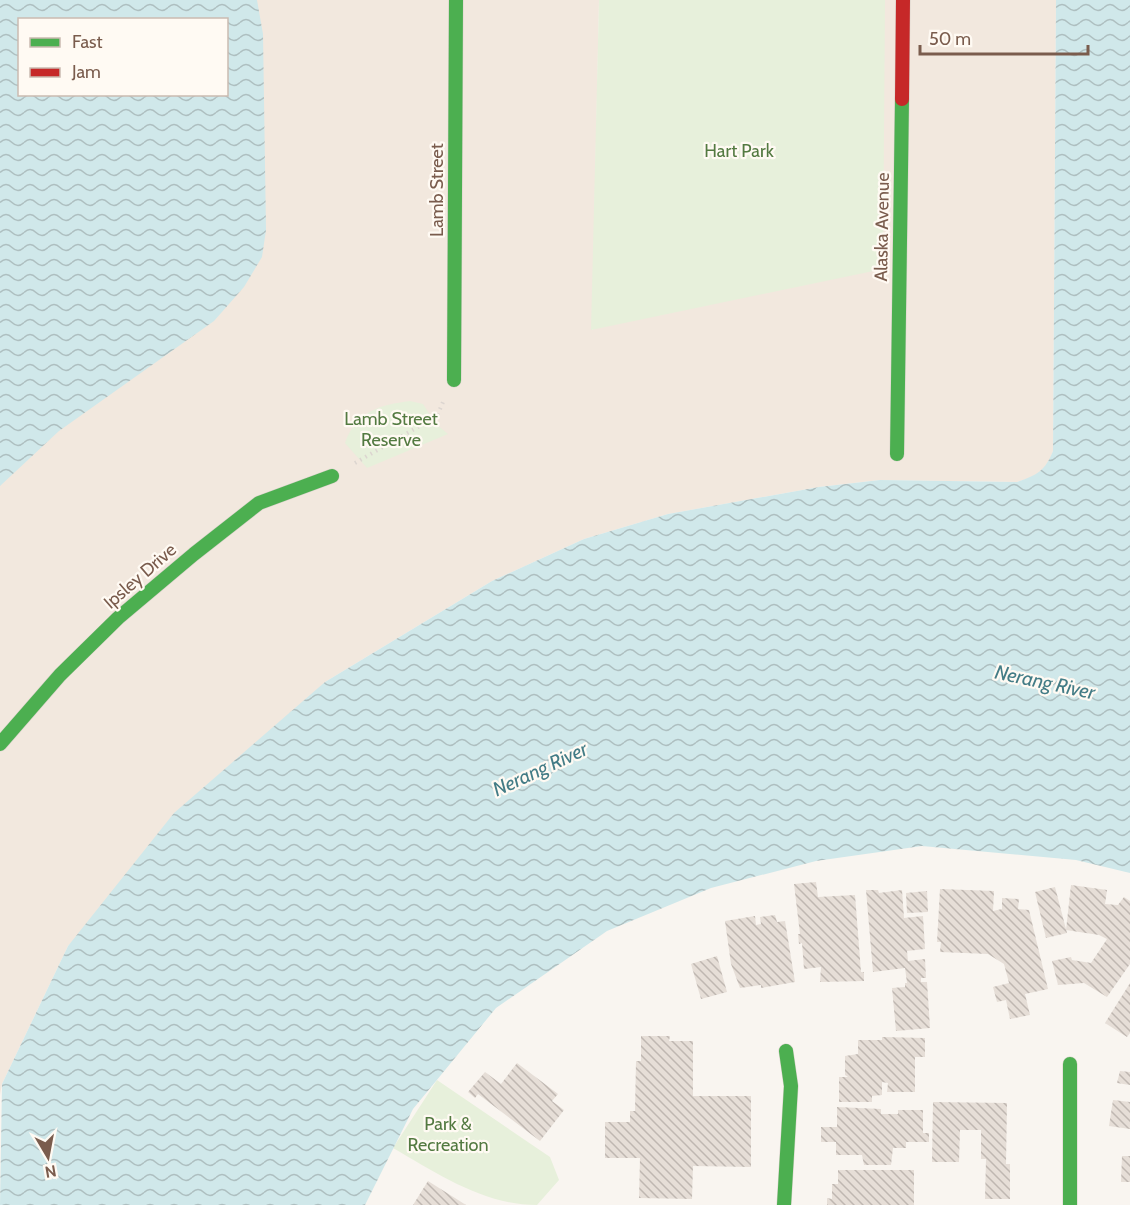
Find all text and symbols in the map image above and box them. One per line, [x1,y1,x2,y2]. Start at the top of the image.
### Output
legend [18,18,228,96]
scale bar [920,18,1088,56]
text: 50 m [929,28,971,50]
text: Fast [72,31,103,53]
text: Jam [71,61,101,83]
park label: Hart Park [704,140,775,162]
street label: Lamb Street [426,143,448,237]
street label: Alaska Avenue [870,172,894,282]
park label: Lamb Street Reserve [344,408,438,451]
street label: Ipsley Drive [99,539,181,613]
water label: Nerang River [993,660,1098,704]
water label: Nerang River [489,736,592,801]
park label: Park & Recreation [408,1113,488,1156]
north arrow [18,1127,78,1187]
text: N [43,1161,58,1182]

